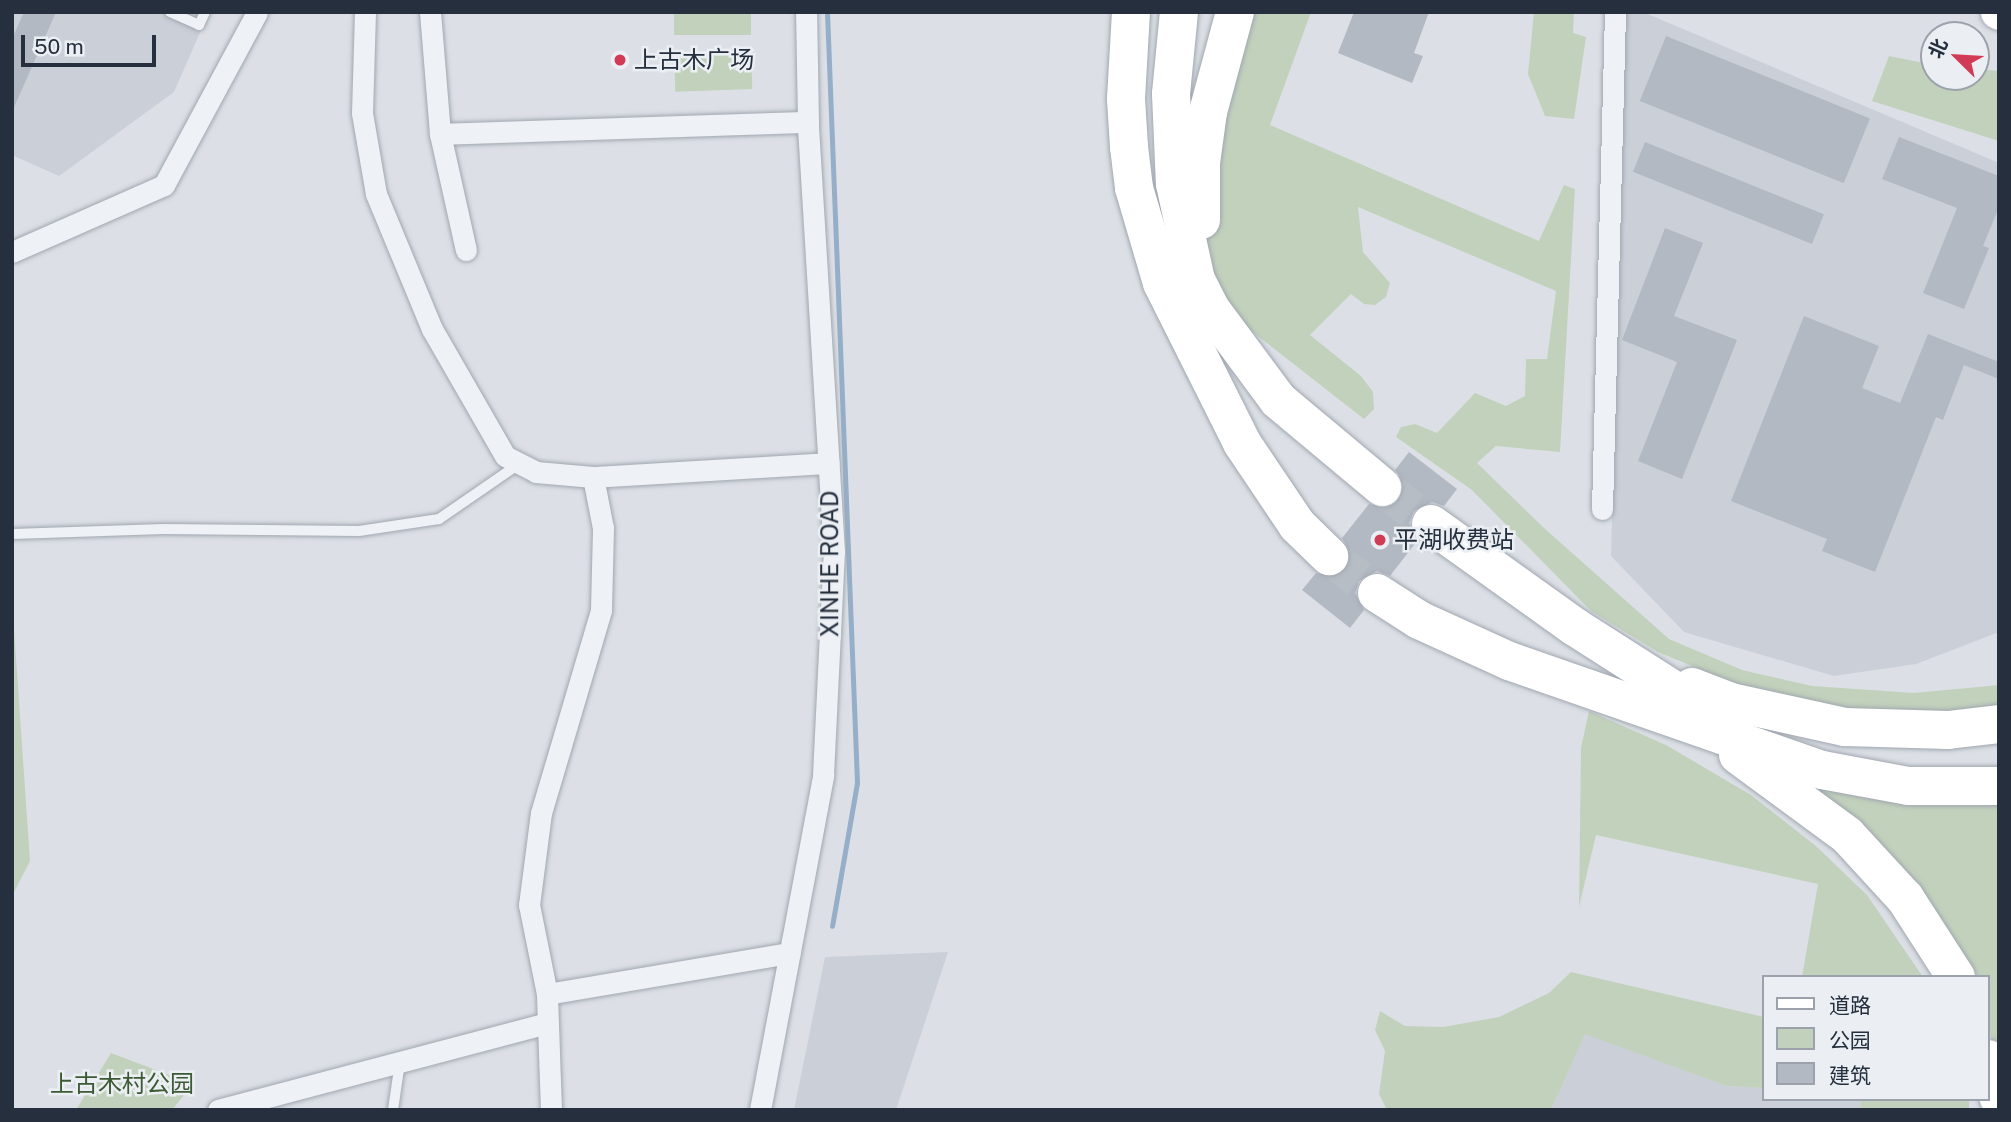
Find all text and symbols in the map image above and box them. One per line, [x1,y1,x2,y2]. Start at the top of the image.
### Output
scale bar [24,21,159,65]
north arrow [1920,21,1990,91]
text: 50 m [34,34,84,59]
text: 北 [1924,35,1952,61]
place label: 上古木广场 [634,46,754,74]
marker: 上古木广场 [612,52,628,68]
street label: XINHE ROAD [816,491,844,637]
place label: 平湖收费站 [1394,526,1514,554]
marker: 平湖收费站 [1372,532,1388,548]
legend [1762,975,1990,1101]
text: 道路 [1829,993,1871,1018]
text: 公园 [1829,1028,1871,1053]
text: 建筑 [1829,1063,1871,1088]
park label: 上古木村公园 [50,1070,194,1098]

